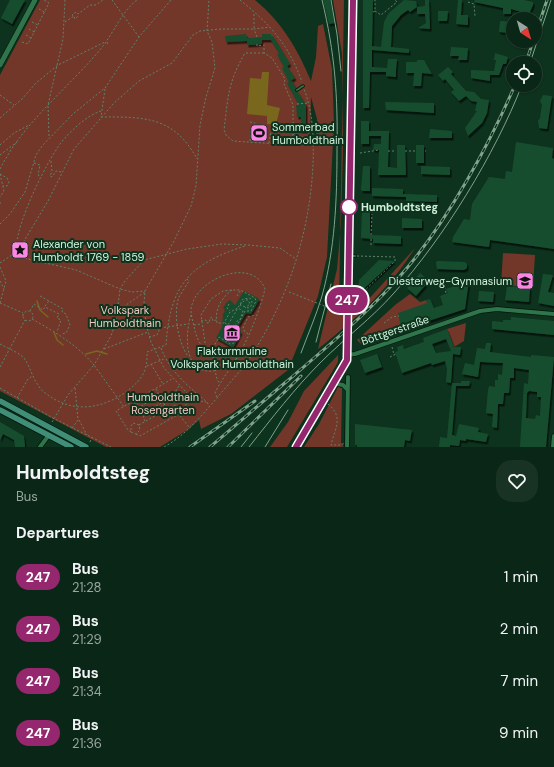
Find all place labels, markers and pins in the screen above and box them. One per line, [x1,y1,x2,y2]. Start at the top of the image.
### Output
place label: Sommerbad Humboldthain [272,120,344,147]
sports icon: Sommerbad Humboldthain [249,123,269,143]
marker: Humboldtsteg [340,198,358,216]
place label: Humboldtsteg [361,200,439,214]
place label: Alexander von Humboldt 1769 - 1859 [33,237,145,264]
place icon: Alexander von Humboldt 1769 - 1859 [10,240,30,260]
school or university icon: Diesterweg-Gymnasium [515,271,535,291]
place label: Diesterweg-Gymnasium [388,274,512,288]
museum icon: Flakturmruine Volkspark Humboldthain [222,323,242,343]
place label: Flakturmruine Volkspark Humboldthain [170,344,294,371]

